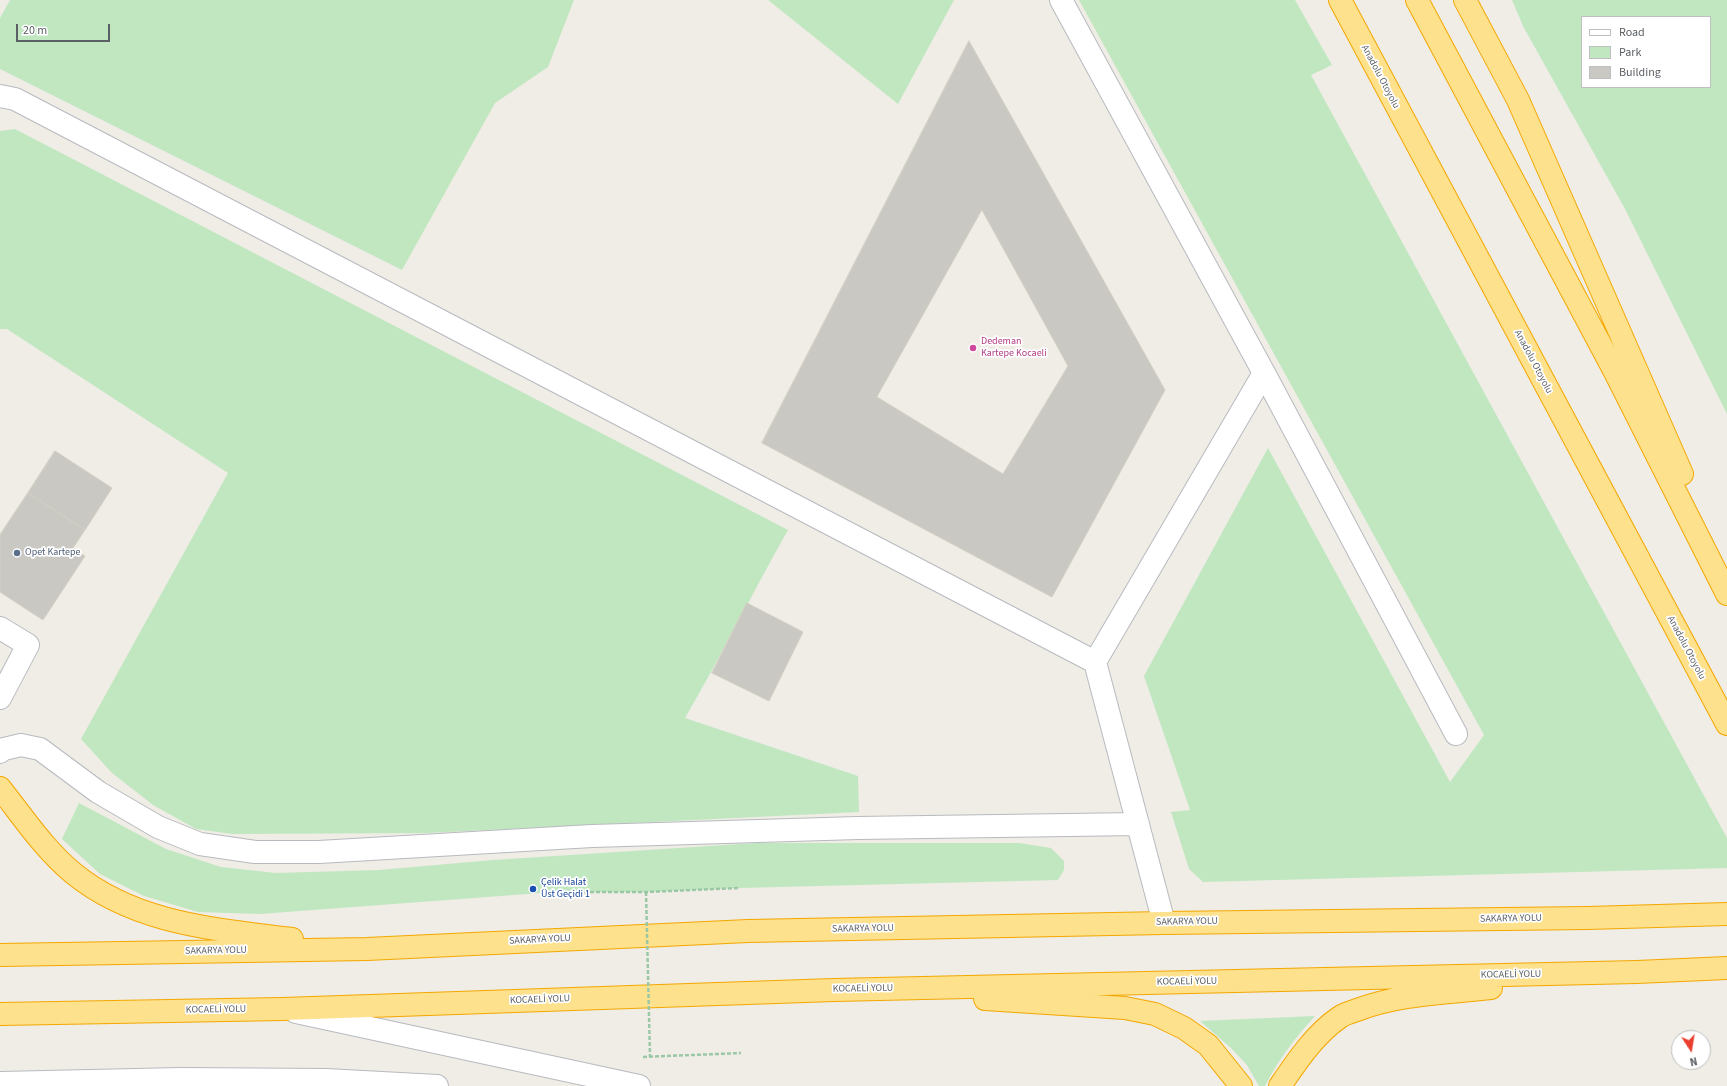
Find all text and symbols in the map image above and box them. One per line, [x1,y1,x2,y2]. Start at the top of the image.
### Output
scale bar [18,16,112,42]
legend [1581,16,1711,88]
text: 20 m [23,22,47,39]
text: Road [1619,24,1645,41]
street label: Anadolu Otoyolu [1358,43,1402,111]
text: Park [1619,44,1641,61]
text: Building [1619,64,1661,81]
street label: Anadolu Otoyolu [1511,328,1555,396]
place label: Dedeman Kartepe Kocaeli [981,336,1047,360]
marker: Dedeman Kartepe Kocaeli [968,343,978,353]
place label: Opet Kartepe [25,547,80,559]
marker: Opet Kartepe [12,548,22,558]
street label: Anadolu Otoyolu [1664,614,1708,682]
place label: Çelik Halat Üst Geçidi 1 [541,877,590,900]
marker: Çelik Halat Üst Geçidi 1 [528,884,538,894]
street label: SAKARYA YOLU [1480,912,1542,926]
street label: SAKARYA YOLU [1156,915,1218,929]
street label: SAKARYA YOLU [832,922,894,936]
street label: SAKARYA YOLU [509,932,571,948]
street label: SAKARYA YOLU [185,944,247,958]
street label: KOCAELİ YOLU [1481,968,1541,982]
street label: KOCAELİ YOLU [1157,975,1217,989]
street label: KOCAELİ YOLU [833,982,893,996]
street label: KOCAELİ YOLU [510,993,570,1007]
street label: KOCAELİ YOLU [186,1003,246,1017]
north arrow [1671,1030,1711,1070]
text: N [1688,1053,1699,1069]

